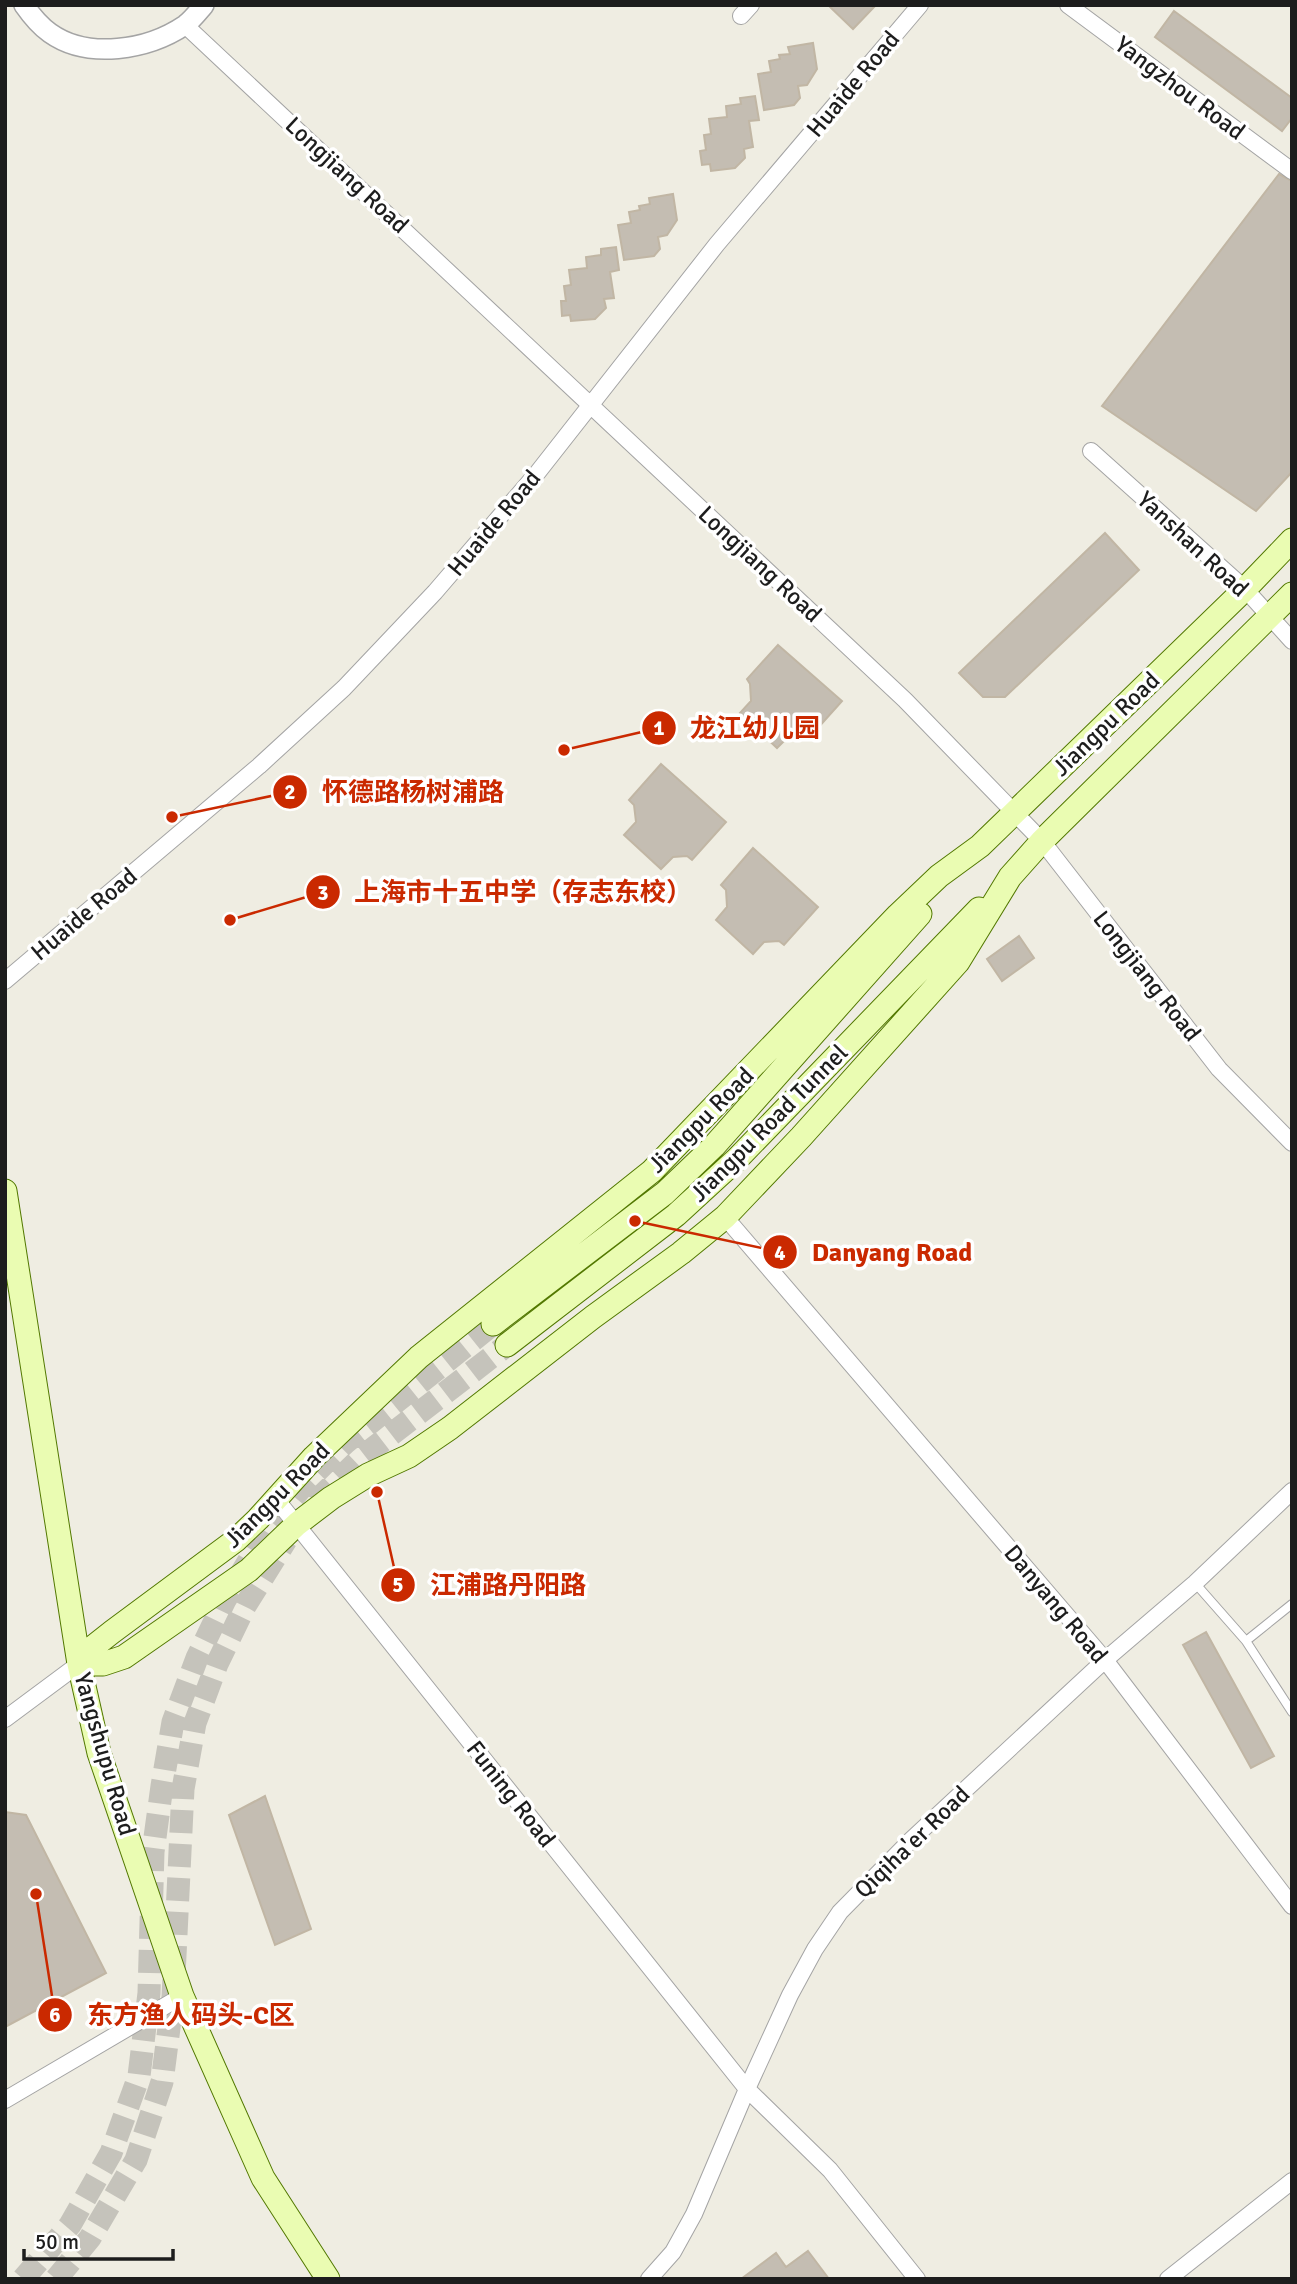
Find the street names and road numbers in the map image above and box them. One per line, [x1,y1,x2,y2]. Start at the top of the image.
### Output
street label: Huaide Road [800,25,906,143]
street label: Yangzhou Road [1109,29,1251,147]
street label: Longjiang Road [279,110,415,240]
street label: Huaide Road [441,464,547,582]
street label: Yanshan Road [1131,485,1255,603]
street label: Longjiang Road [692,499,828,629]
street label: Jiangpu Road [1046,665,1166,783]
street label: Huaide Road [25,861,143,967]
street label: Longjiang Road [1087,905,1207,1047]
street label: Jiangpu Road Tunnel [684,1038,854,1208]
street label: Jiangpu Road [642,1061,760,1179]
street label: Jiangpu Road [218,1436,336,1554]
street label: Danyang Road [998,1539,1114,1669]
street label: Yangshupu Road [67,1669,143,1839]
street label: Funing Road [460,1735,562,1853]
street label: Qiqiha'er Road [848,1779,976,1905]

